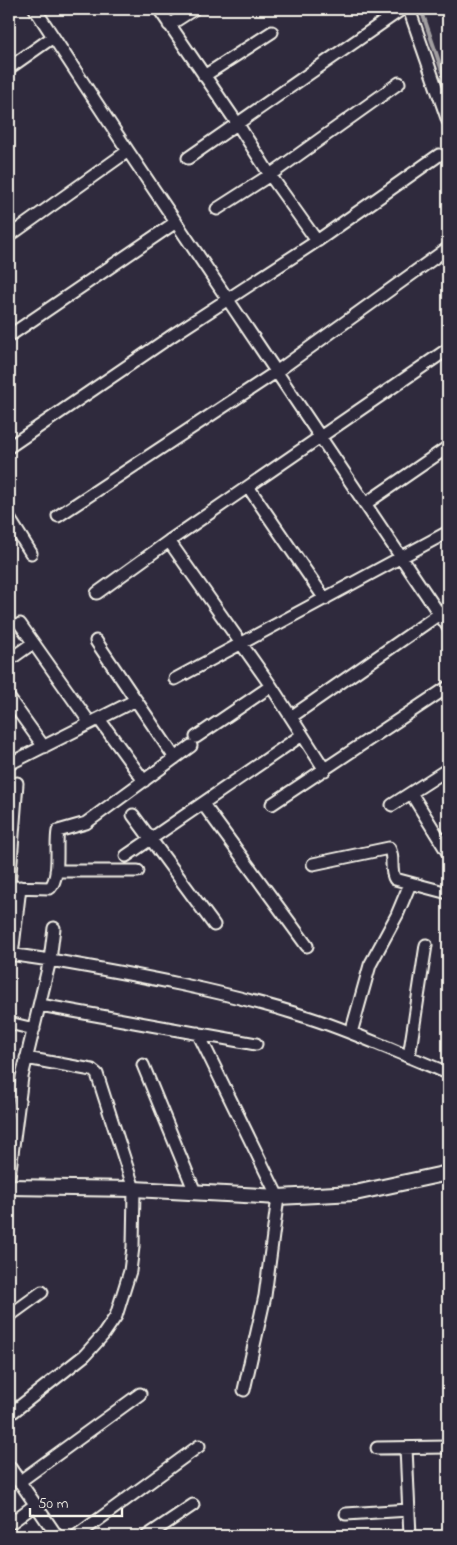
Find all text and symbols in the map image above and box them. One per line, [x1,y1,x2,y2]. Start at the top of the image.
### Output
scale bar [30,1485,122,1517]
text: 50 m [38,1493,69,1515]

